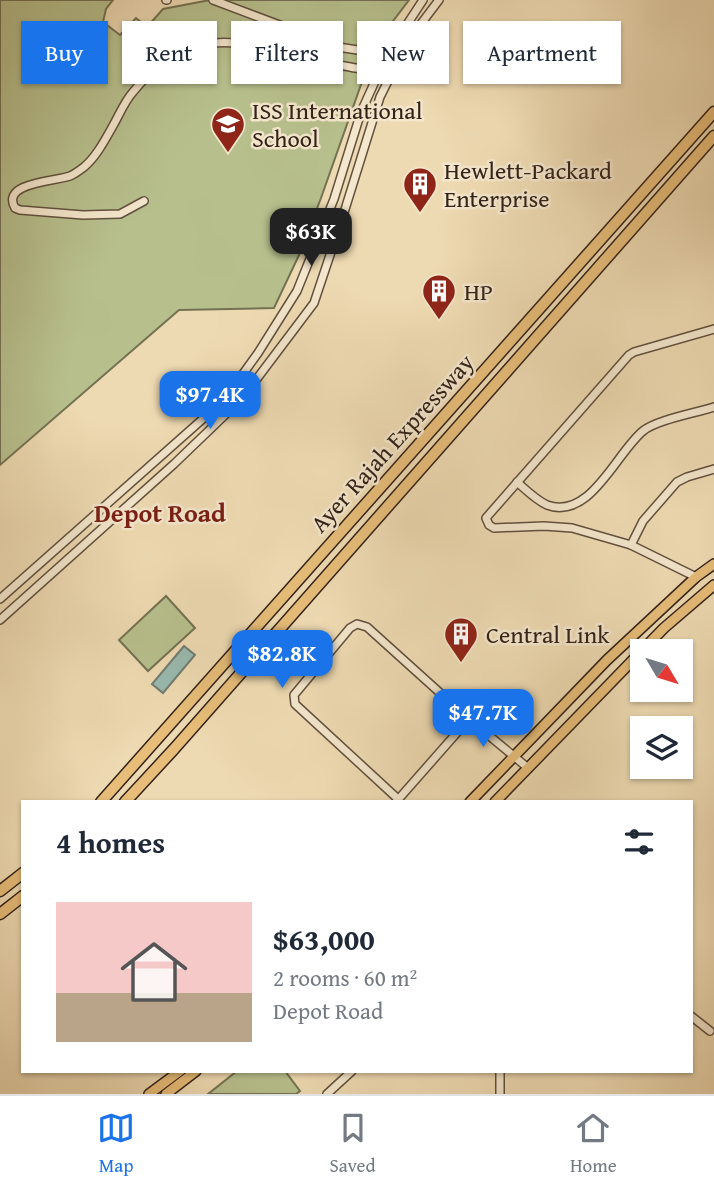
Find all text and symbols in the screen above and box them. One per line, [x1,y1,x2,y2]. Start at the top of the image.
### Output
chip: Buy [21,21,108,84]
chip: Rent [122,21,217,84]
chip: Filters [231,21,343,84]
chip: New [357,21,449,84]
chip: Apartment [463,21,621,84]
place label: ISS International School [252,93,423,156]
school or university icon: ISS International School [209,105,247,154]
place label: Hewlett-Packard Enterprise [444,153,612,216]
building icon: Hewlett-Packard Enterprise [401,165,439,214]
pin: $63K [270,208,352,268]
text: $63K [286,214,336,247]
building icon: HP [420,272,458,321]
place label: HP [464,274,493,309]
street label: Ayer Rajah Expressway [302,346,482,540]
pin: $97.4K [153,372,267,431]
text: $97.4K [176,377,244,410]
district label: Depot Road [94,493,226,532]
building icon: Central Link [442,615,480,664]
place label: Central Link [486,617,610,652]
pin: $82.8K [225,630,339,690]
text: $82.8K [248,636,316,669]
north arrow [630,639,693,702]
map controls [630,639,693,779]
pin: $47.7K [426,690,540,749]
text: $47.7K [449,695,517,728]
button: layers [630,716,693,779]
text: 4 homes [56,820,165,864]
icon: filters [620,823,658,861]
text: $63,000 [273,917,375,961]
icon: home [112,930,196,1014]
text: 2 rooms · 60 m² [273,961,417,994]
text: Depot Road [273,994,383,1027]
tab: Map [97,1109,135,1179]
tab: Saved [330,1109,376,1179]
tab: Home [570,1109,617,1179]

